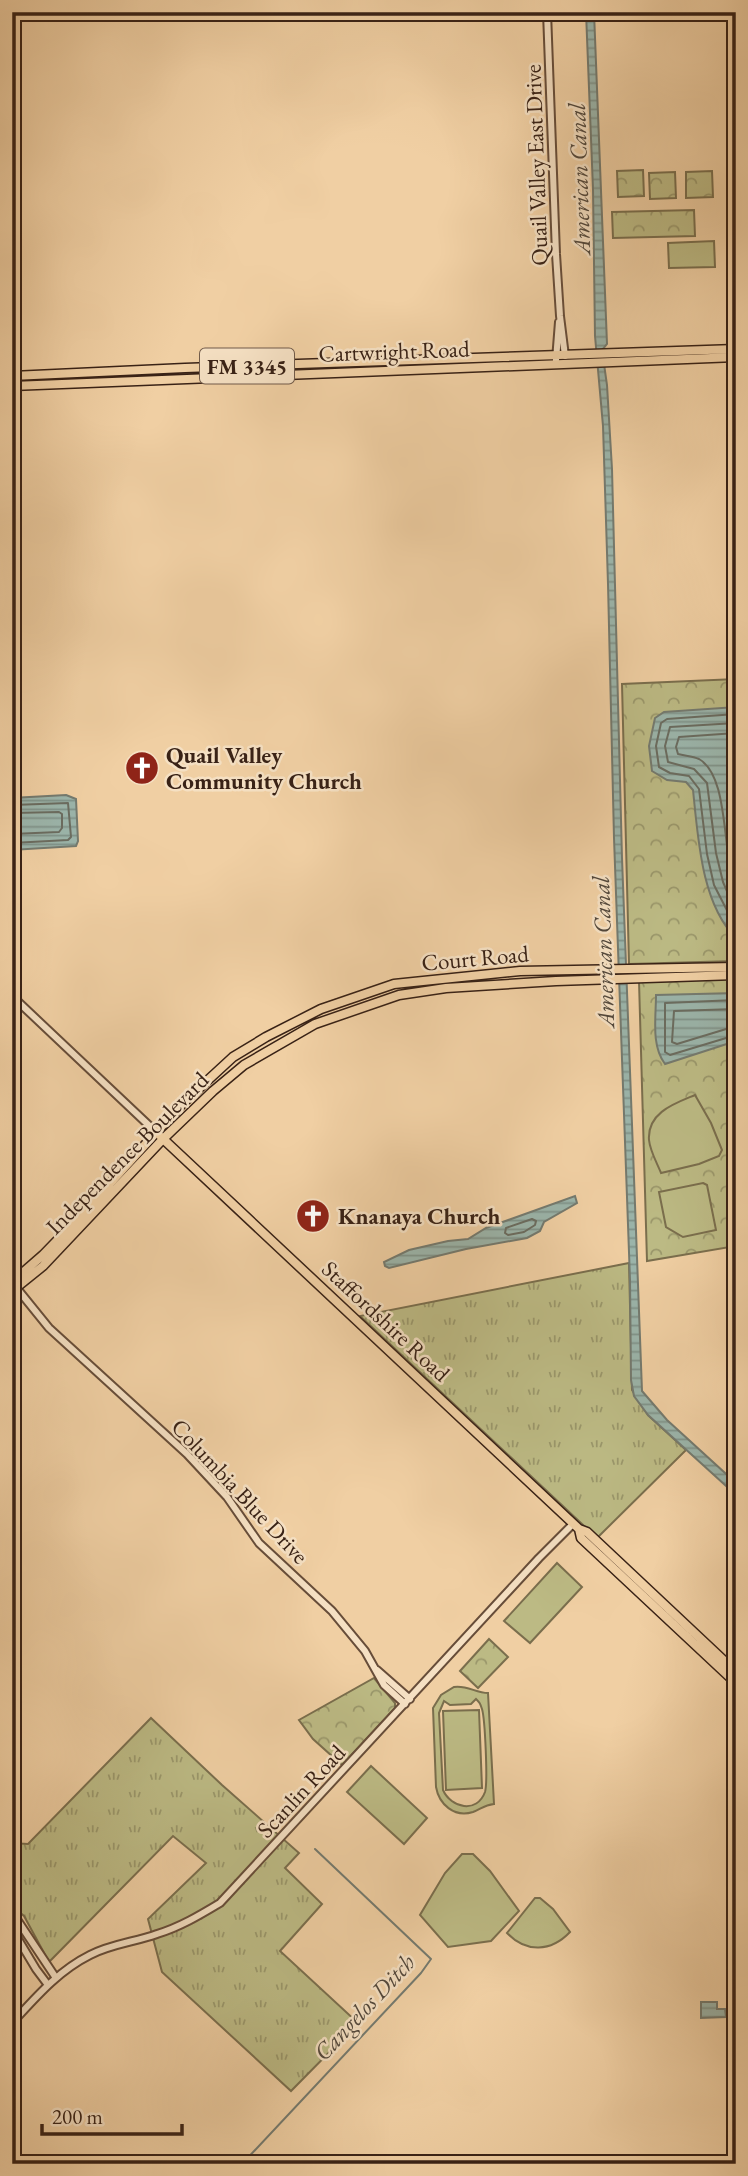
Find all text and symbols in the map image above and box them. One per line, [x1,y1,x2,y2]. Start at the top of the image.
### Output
street label: Quail Valley East Drive [517,64,555,266]
water label: American Canal [561,102,597,257]
street label: Cartwright Road [318,333,470,369]
road number: FM 3345 [200,348,294,384]
place label: Quail Valley Community Church [166,740,362,796]
church icon: Quail Valley Community Church [123,749,161,787]
water label: American Canal [585,875,621,1030]
street label: Court Road [420,938,530,978]
street label: Independence Boulevard [39,1065,215,1241]
church icon: Knanaya Church [294,1197,332,1235]
place label: Knanaya Church [338,1201,501,1231]
street label: Staffordshire Road [316,1254,457,1388]
street label: Columbia Blue Drive [165,1412,315,1570]
street label: Scanlin Road [250,1738,352,1844]
water label: Cangelos Ditch [307,1947,422,2067]
scale bar [42,2092,182,2136]
text: 200 m [52,2103,103,2130]

